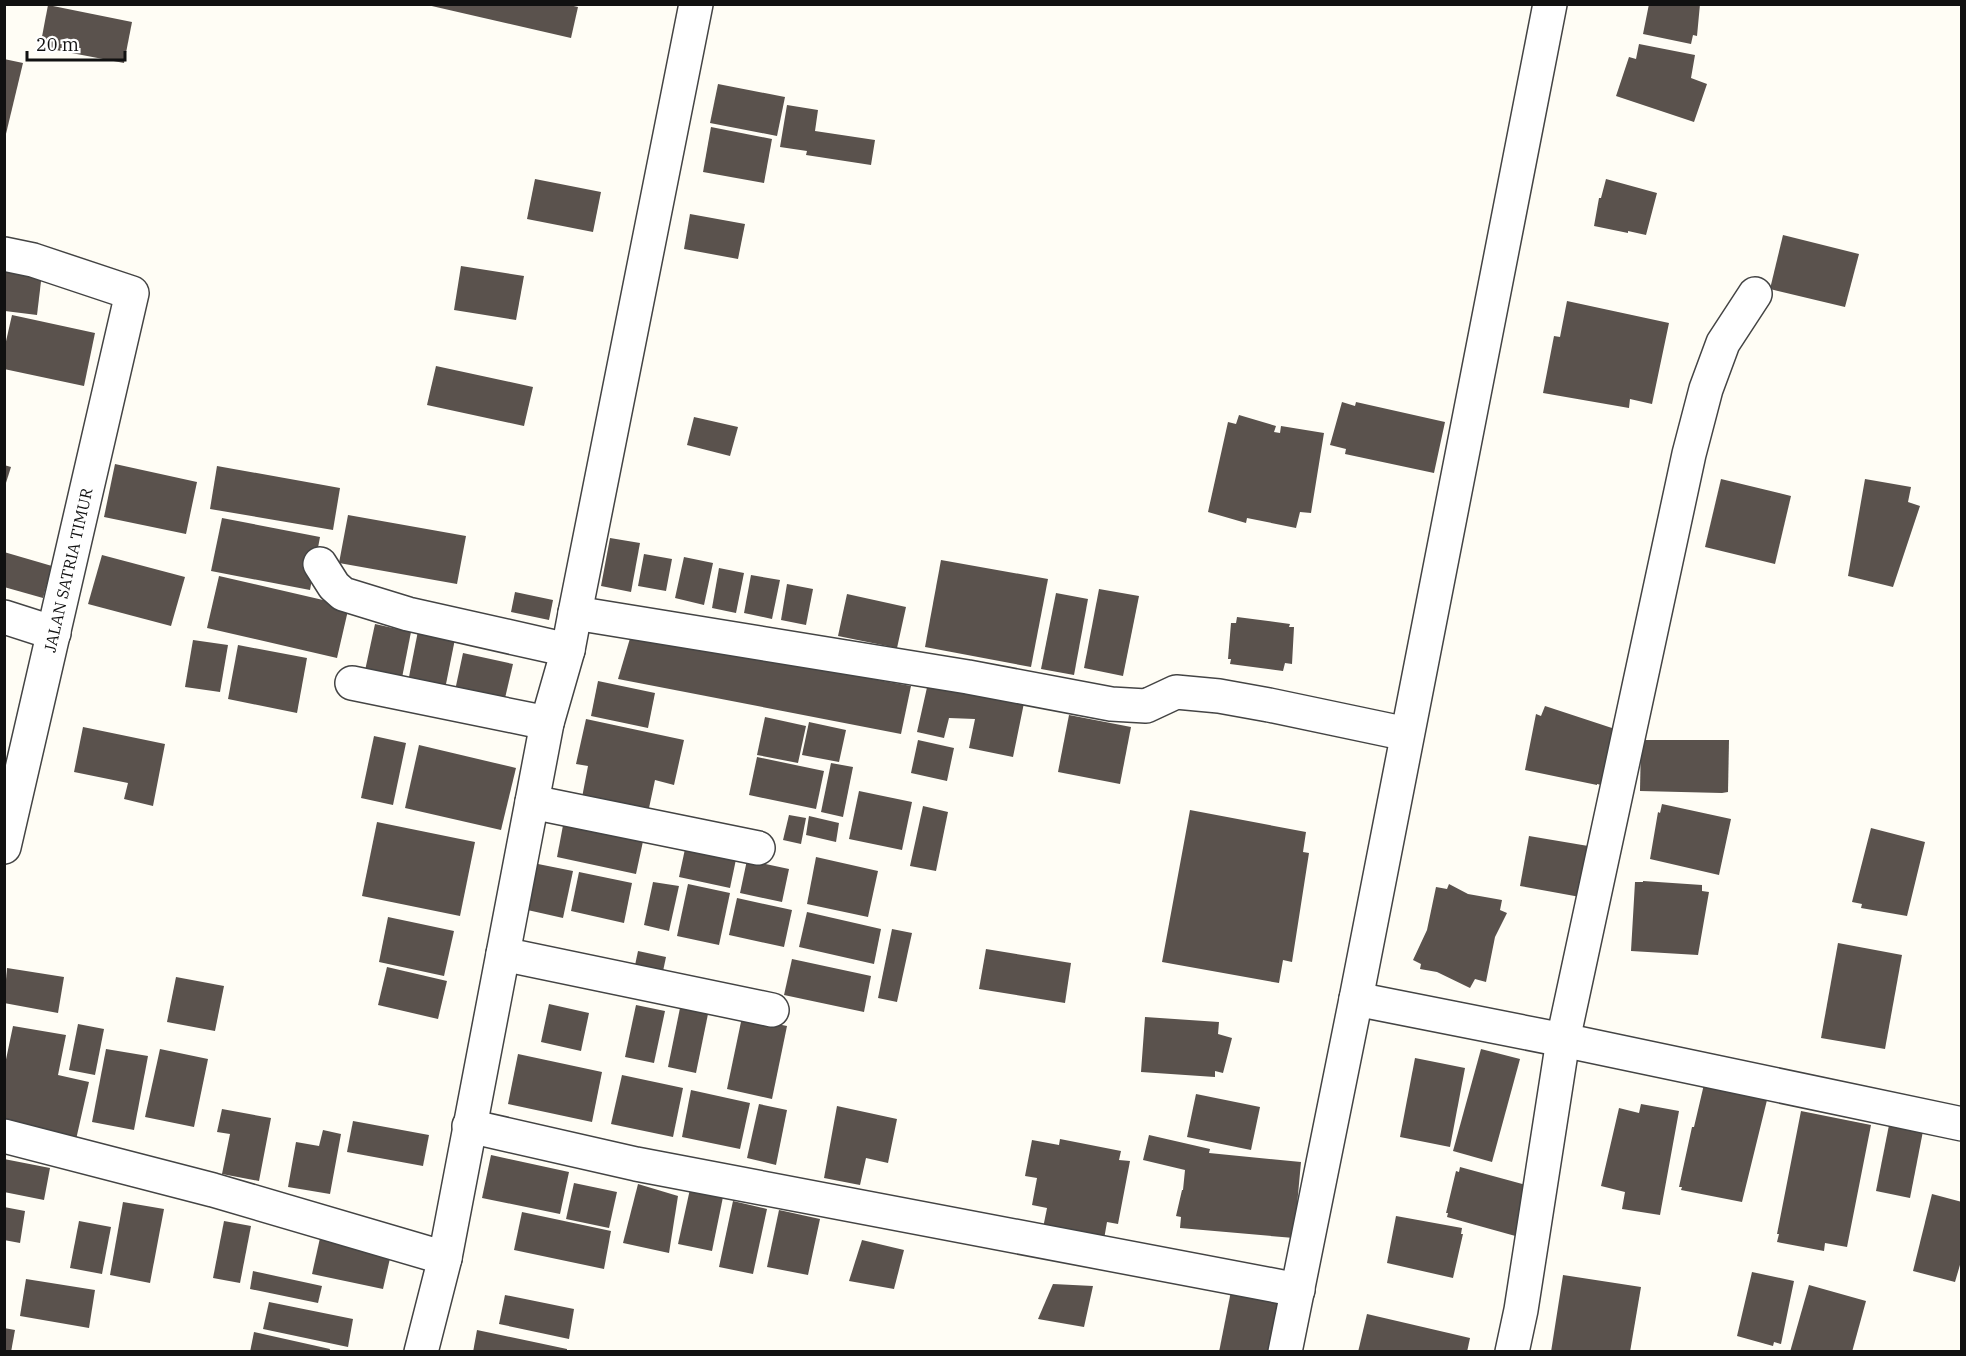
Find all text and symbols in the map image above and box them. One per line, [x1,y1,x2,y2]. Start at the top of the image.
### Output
scale bar [27,24,124,62]
text: 20 m [36,33,79,56]
street label: JALAN SATRIA TIMUR [39,486,97,654]

